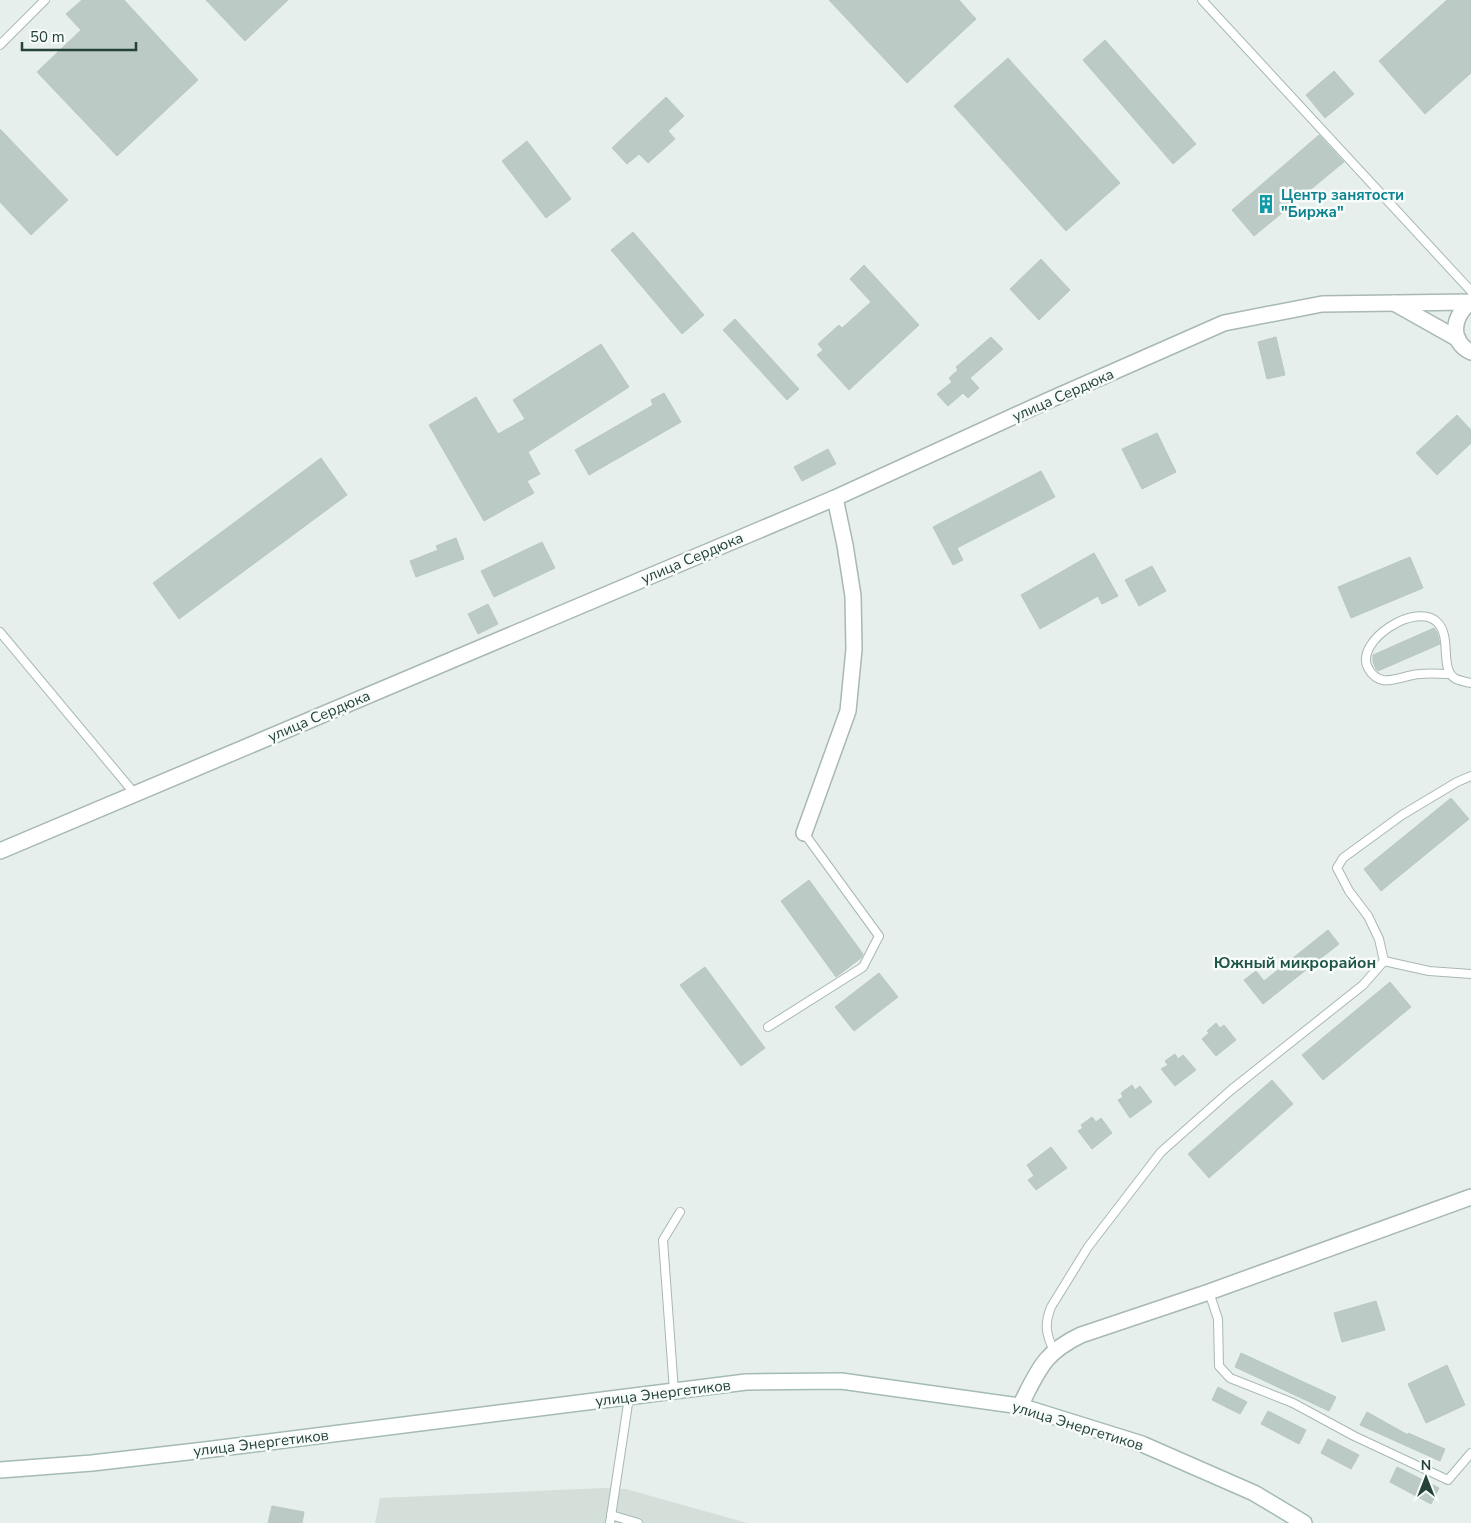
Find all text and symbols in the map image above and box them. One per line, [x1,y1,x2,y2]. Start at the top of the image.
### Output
scale bar [22,20,136,52]
text: 50 m [30,27,65,47]
place label: Центр занятости "Биржа" [1281,185,1404,222]
building icon: Центр занятости "Биржа" [1255,193,1277,215]
street label: улица Сердюка [1009,364,1117,426]
street label: улица Сердюка [638,527,746,589]
street label: улица Сердюка [265,685,373,747]
district label: Южный микрорайон [1214,952,1376,974]
street label: улица Энергетиков [594,1375,732,1411]
street label: улица Энергетиков [1010,1397,1146,1455]
street label: улица Энергетиков [192,1425,330,1461]
north arrow [1401,1453,1451,1503]
text: N [1421,1456,1431,1475]

